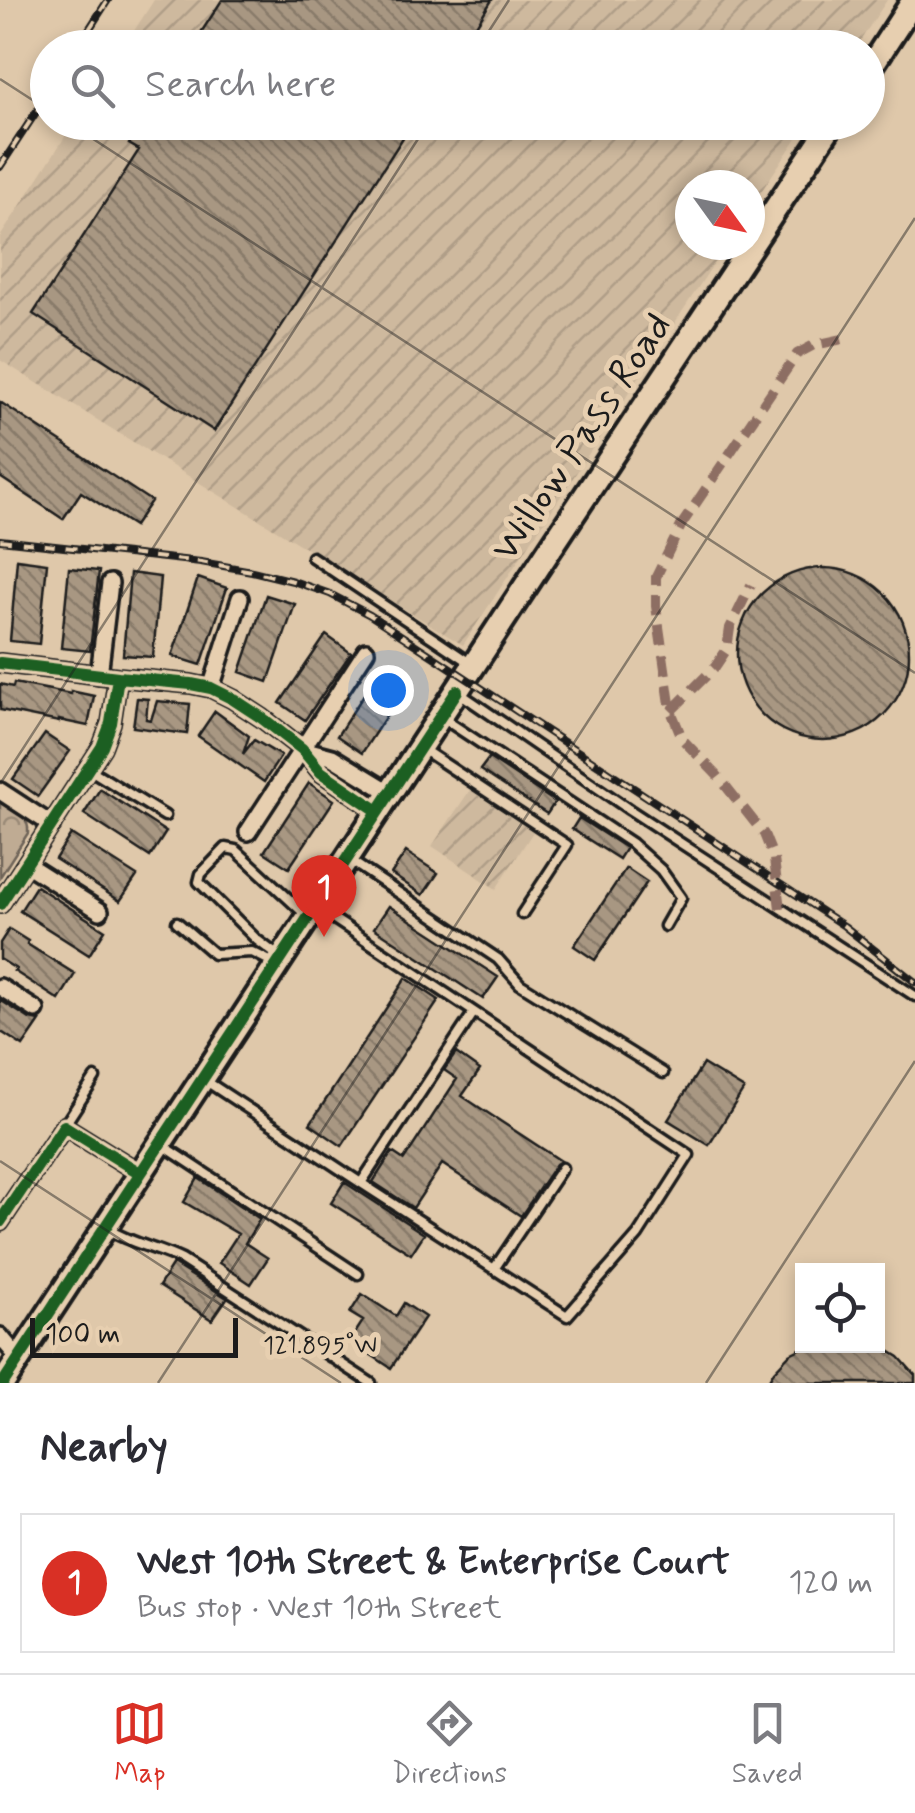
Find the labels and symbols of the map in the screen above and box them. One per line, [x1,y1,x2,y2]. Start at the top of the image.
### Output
north arrow [675,170,765,260]
street label: Willow Pass Road [480,303,685,572]
your location [363,665,414,716]
pin: 1 [292,854,356,937]
scale bar [30,1313,238,1358]
text: 121.895°W [263,1330,377,1363]

